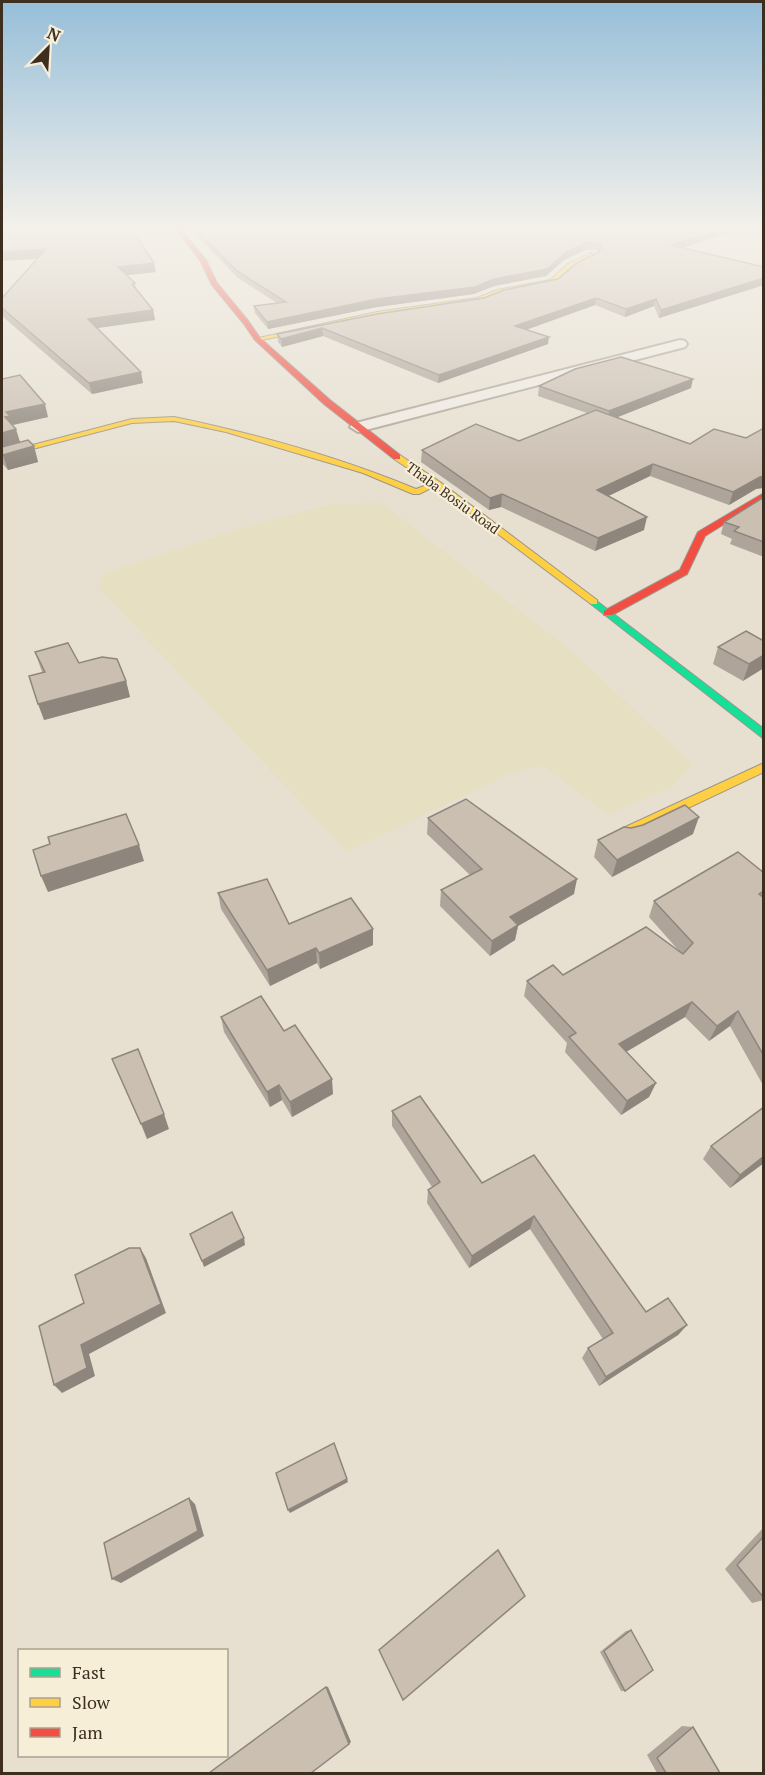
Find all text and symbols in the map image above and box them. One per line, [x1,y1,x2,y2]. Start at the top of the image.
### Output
north arrow [18,18,78,78]
text: N [44,22,64,47]
street label: Thaba Bosiu Road [403,457,504,538]
legend [18,1649,228,1757]
text: Fast [72,1660,106,1684]
text: Slow [72,1690,111,1714]
text: Jam [72,1720,103,1744]

